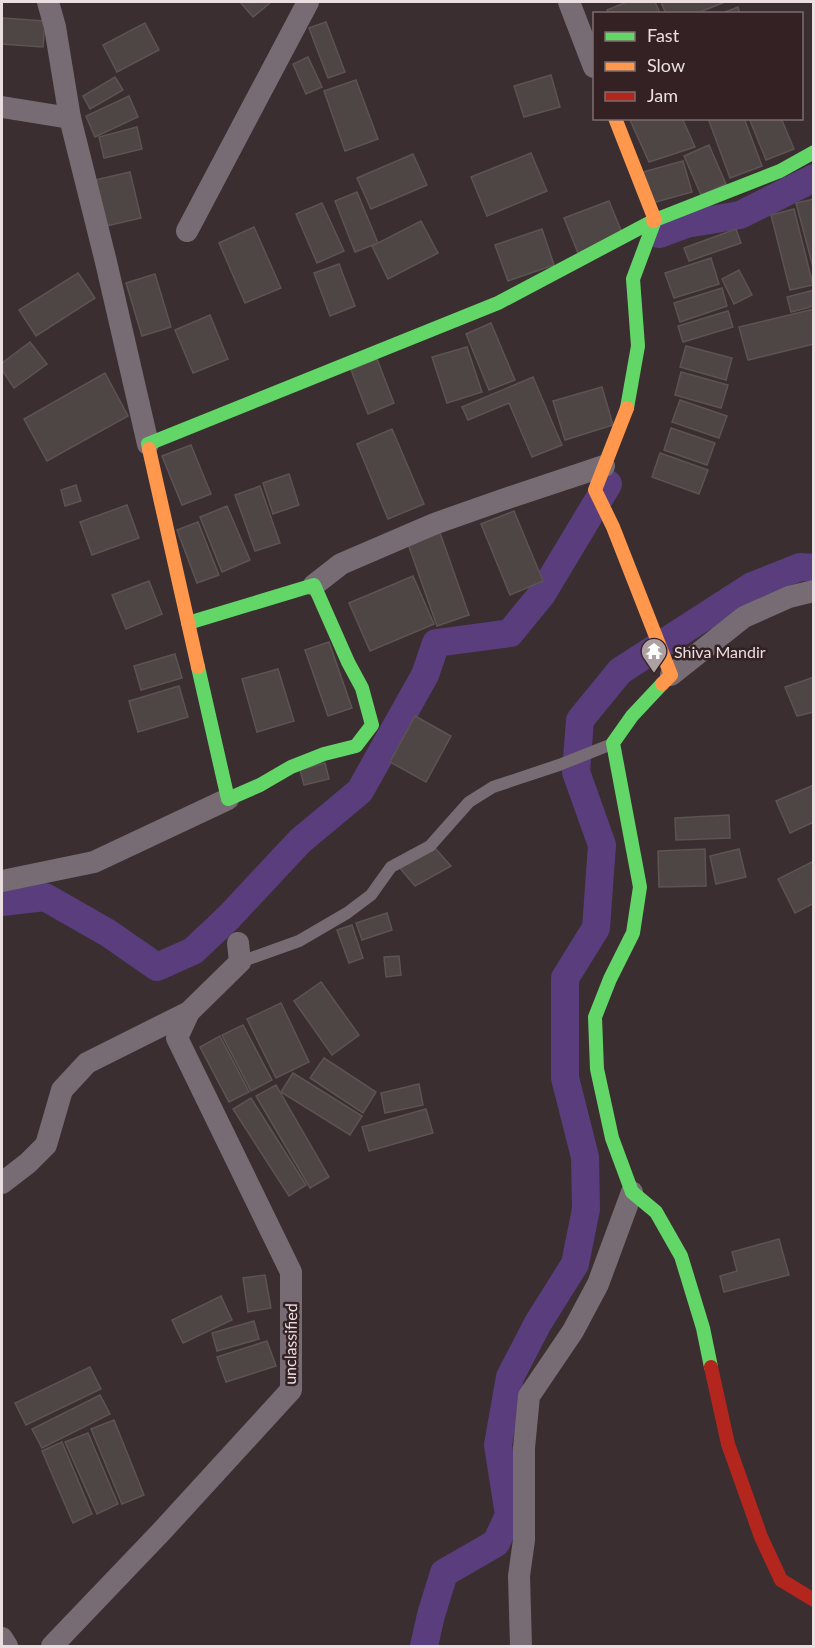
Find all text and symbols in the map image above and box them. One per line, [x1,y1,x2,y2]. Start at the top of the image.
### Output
legend [593,12,803,120]
text: Fast [647,24,680,46]
text: Slow [647,54,685,76]
text: Jam [647,84,678,106]
temple icon: Shiva Mandir [639,636,669,674]
place label: Shiva Mandir [674,642,766,661]
street label: unclassified [280,1303,300,1385]

